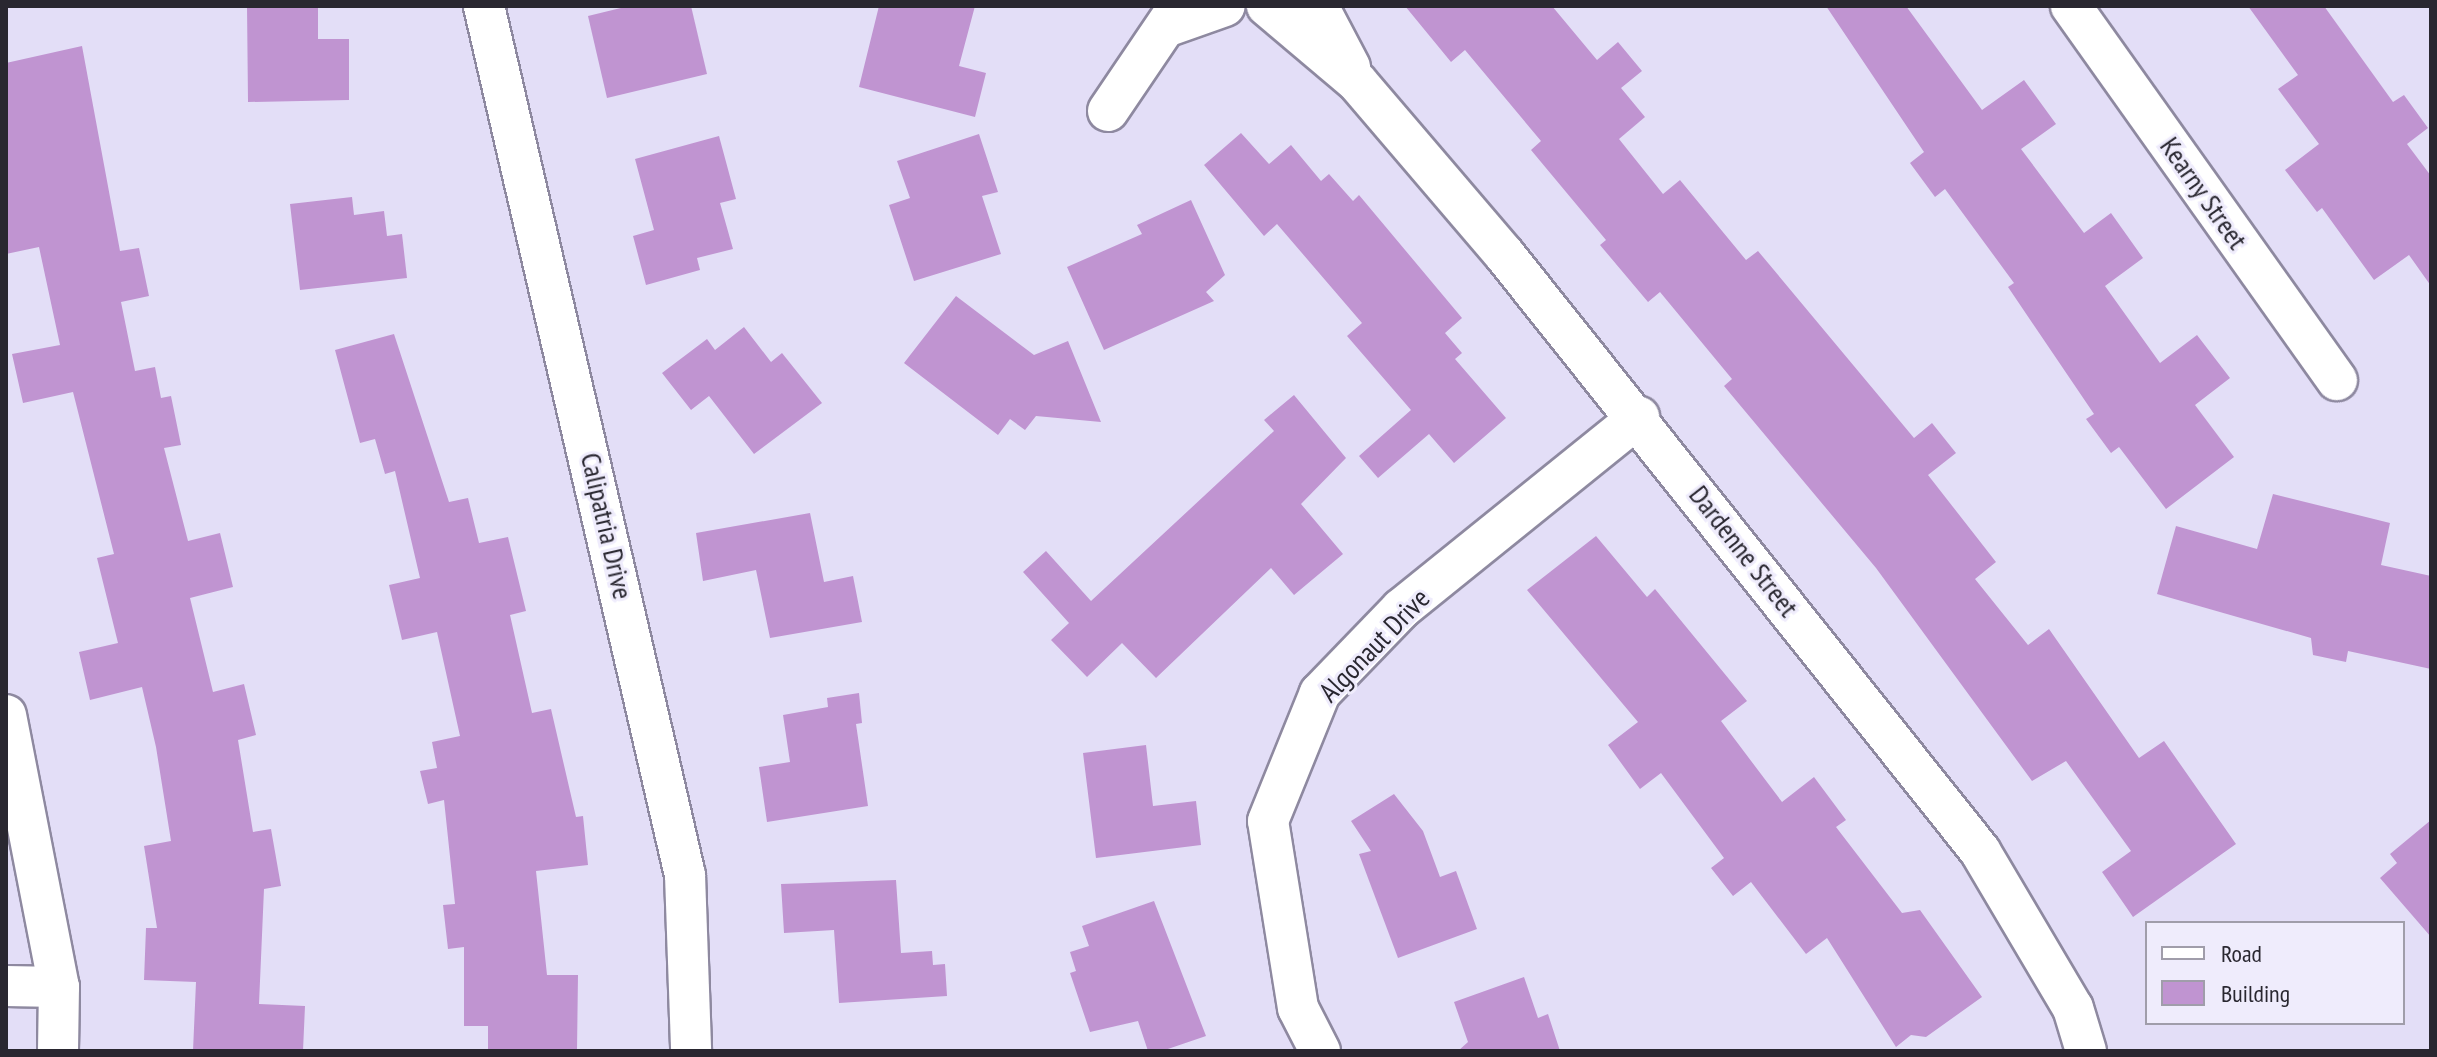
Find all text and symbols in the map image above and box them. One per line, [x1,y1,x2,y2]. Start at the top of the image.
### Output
street label: Kearny Street [2153,130,2255,256]
street label: Calipatria Drive [574,450,640,602]
street label: Dardenne Street [1682,479,1806,623]
street label: Algonaut Drive [1312,581,1436,709]
legend [2145,921,2405,1025]
text: Road [2221,938,2262,969]
text: Building [2221,978,2290,1009]

